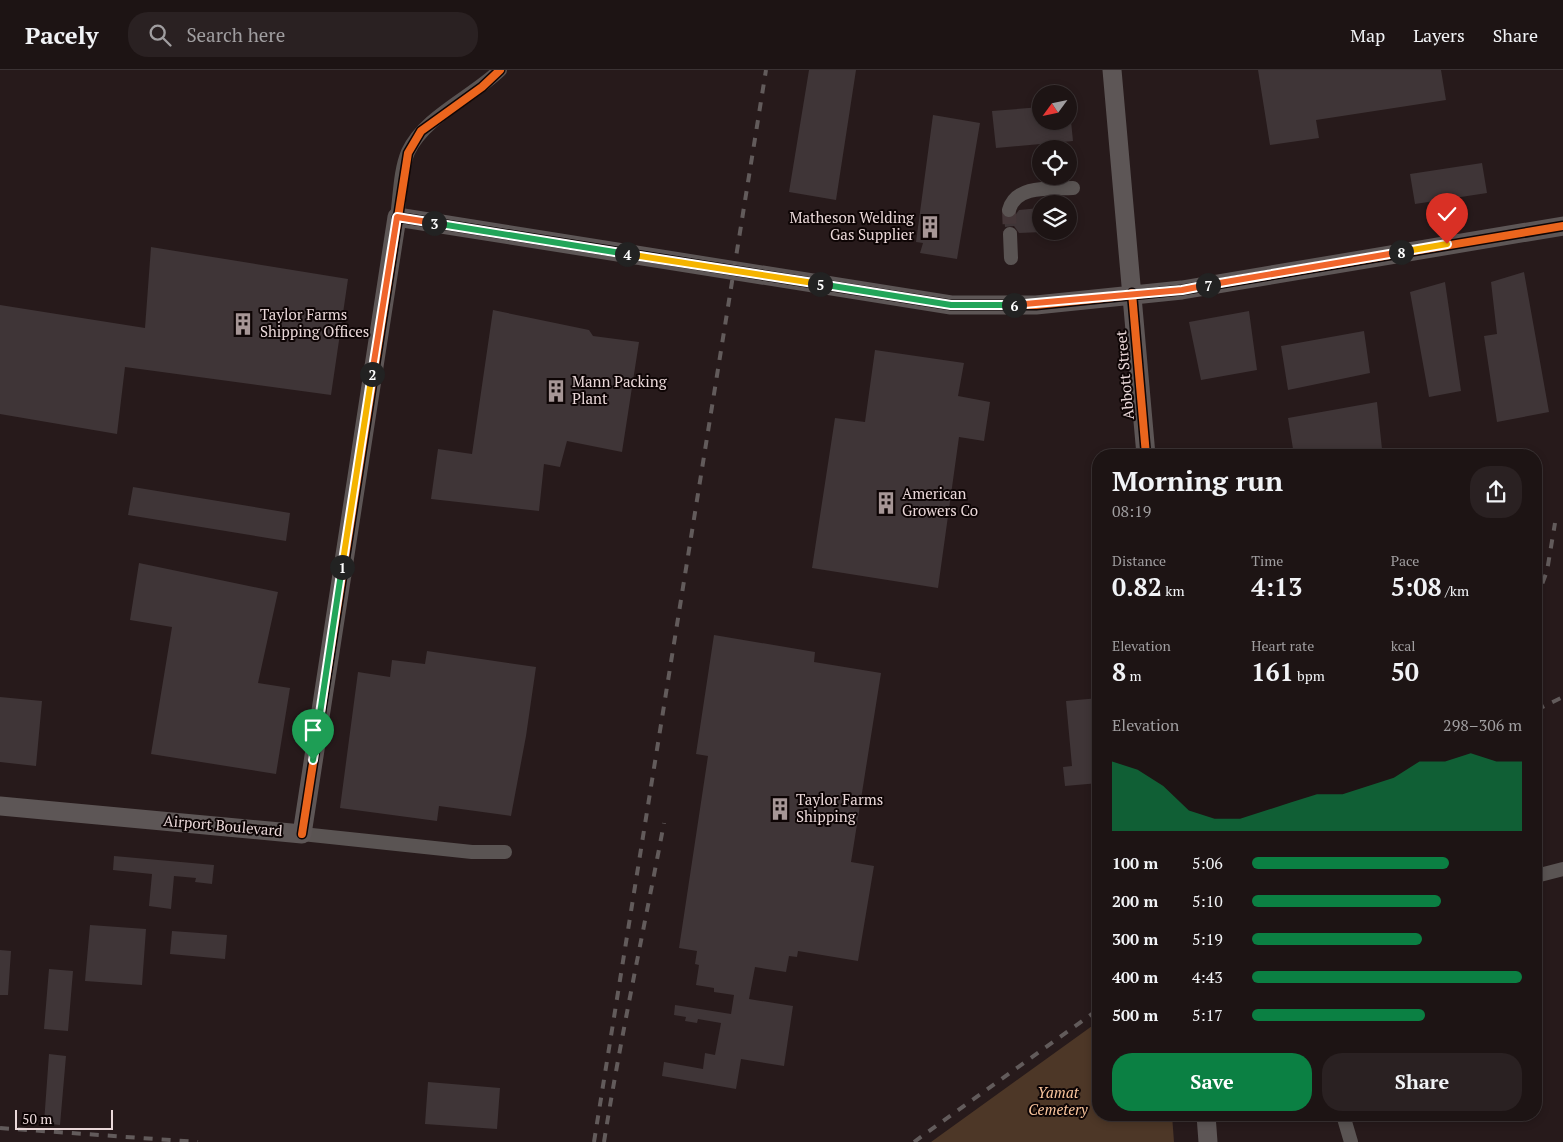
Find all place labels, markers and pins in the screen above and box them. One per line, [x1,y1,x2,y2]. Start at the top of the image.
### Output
pin [1426,193,1468,244]
place label: Matheson Welding Gas Supplier [789,207,915,244]
pin: 3 [422,210,446,236]
building icon: Matheson Welding Gas Supplier [917,214,943,240]
pin: 8 [1388,240,1414,264]
pin: 4 [614,242,640,266]
pin: 5 [808,272,832,296]
pin: 7 [1196,272,1220,298]
pin: 6 [1002,292,1026,318]
place label: Taylor Farms Shipping Offices [260,304,369,341]
building icon: Taylor Farms Shipping Offices [230,311,256,337]
pin: 2 [360,362,384,386]
place label: Mann Packing Plant [572,371,668,408]
building icon: Mann Packing Plant [543,378,569,404]
place label: American Growers Co [902,483,978,520]
building icon: American Growers Co [873,490,899,516]
pin: 1 [330,554,354,580]
pin [292,709,334,760]
place label: Taylor Farms Shipping [796,789,883,826]
building icon: Taylor Farms Shipping [767,796,793,822]

